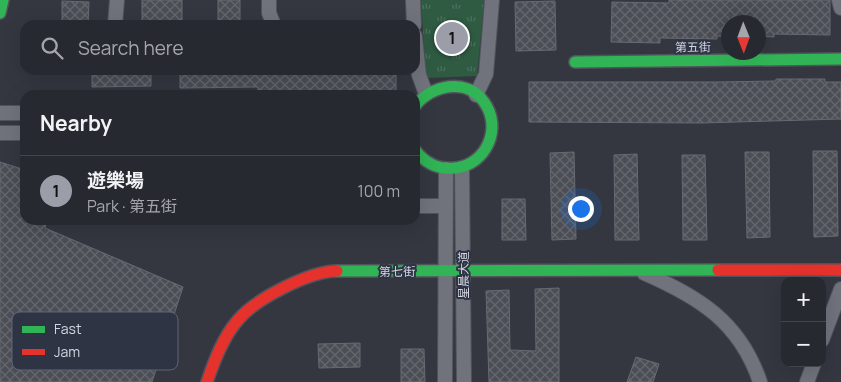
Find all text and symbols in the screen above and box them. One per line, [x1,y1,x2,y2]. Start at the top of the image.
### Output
north arrow [721,15,766,60]
pin: 1 [436,19,468,57]
search box [20,20,420,75]
icon: search [38,34,66,62]
text: Search here [78,35,184,61]
street label: 第五街 [675,38,711,56]
text: Nearby [40,109,112,137]
text: 遊樂場 [87,167,144,193]
text: 1 [52,180,60,202]
text: 100 m [357,180,400,202]
text: Park · 第五街 [87,195,177,217]
your location [568,196,594,222]
street label: 星晨大道 [455,251,472,299]
street label: 第七街 [379,263,415,280]
map controls [781,277,826,367]
button: + [781,277,826,322]
legend [12,312,178,370]
text: Fast [54,319,82,338]
button: − [781,322,826,367]
text: Jam [54,342,80,361]

